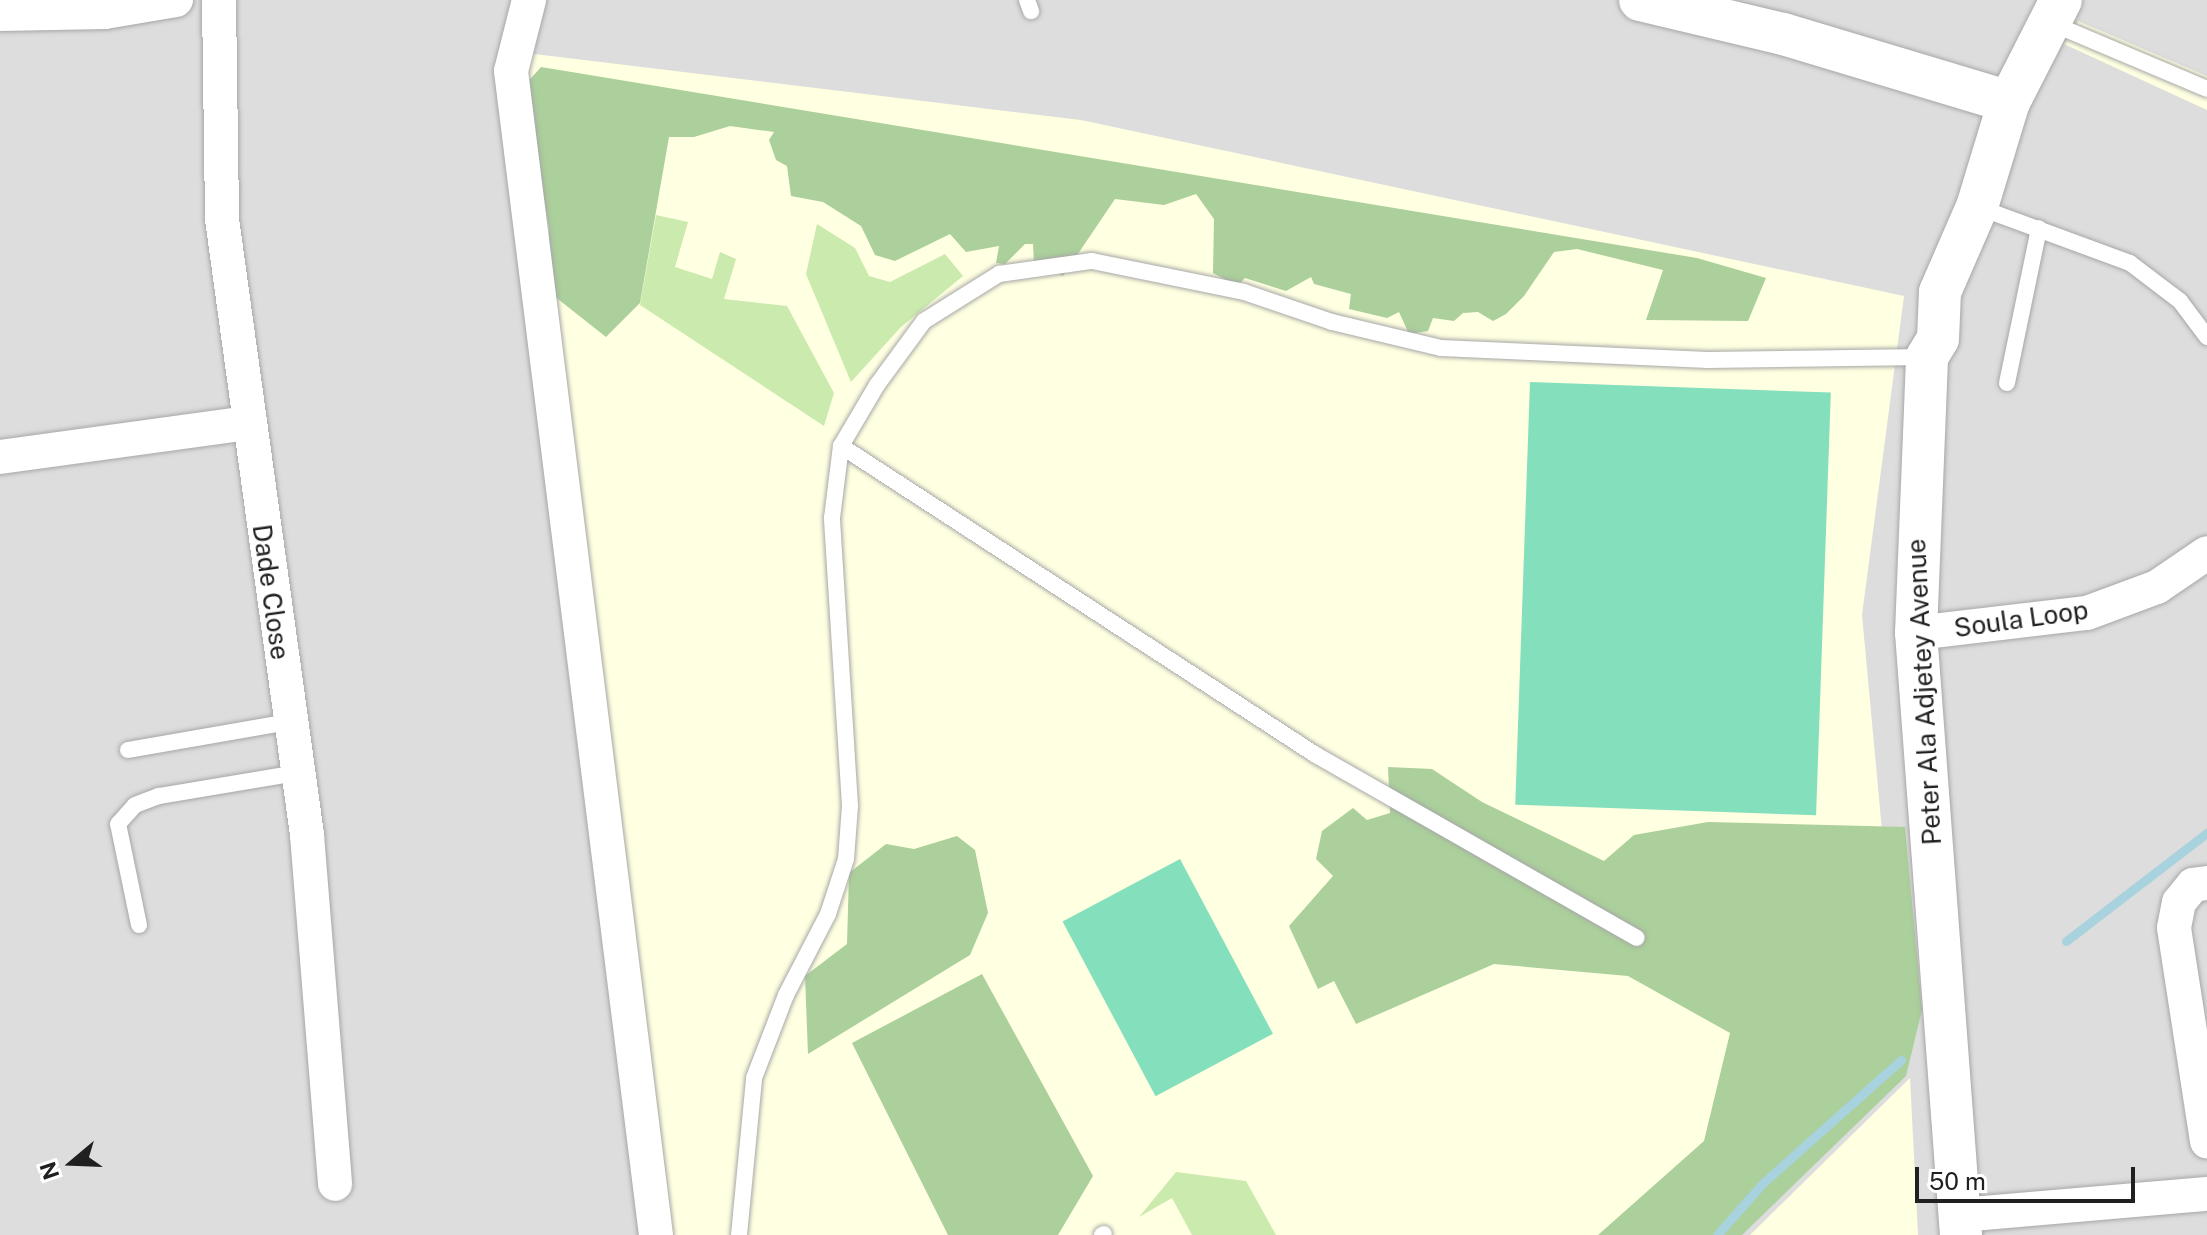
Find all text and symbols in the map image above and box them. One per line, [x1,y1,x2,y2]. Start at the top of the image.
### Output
street label: Dade Close [246,522,296,662]
street label: Peter Ala Adjetey Avenue [1900,538,1948,846]
street label: Soula Loop [1952,594,2090,644]
north arrow [32,1123,112,1203]
scale bar [1919,1151,2139,1201]
text: N [34,1158,64,1183]
text: 50 m [1929,1167,1986,1195]

